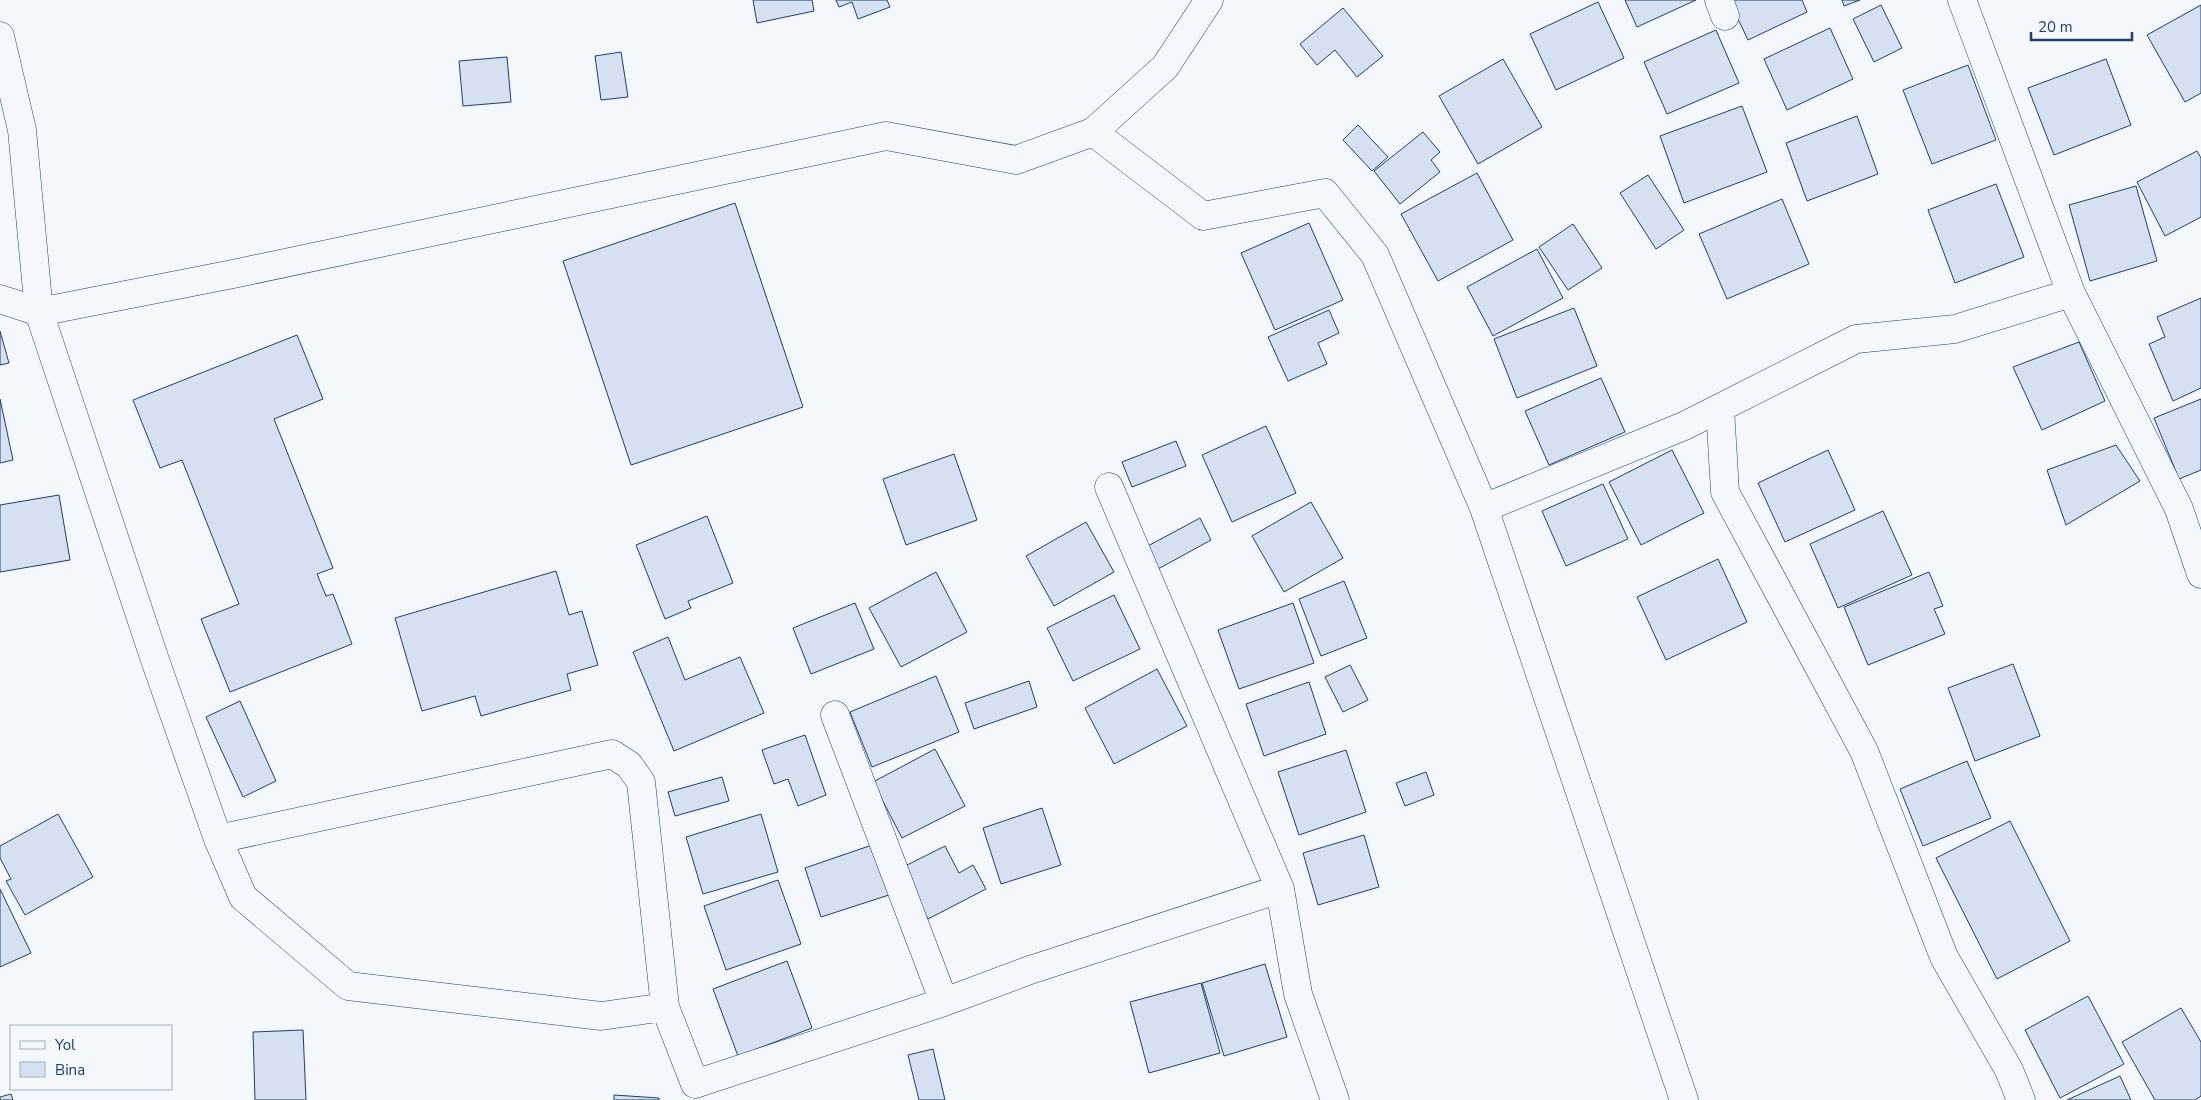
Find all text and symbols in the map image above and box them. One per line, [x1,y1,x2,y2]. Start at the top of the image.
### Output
scale bar [2031,10,2132,42]
text: 20 m [2038,17,2073,37]
legend [10,1025,172,1090]
text: Yol [54,1035,76,1055]
text: Bina [55,1060,85,1080]

